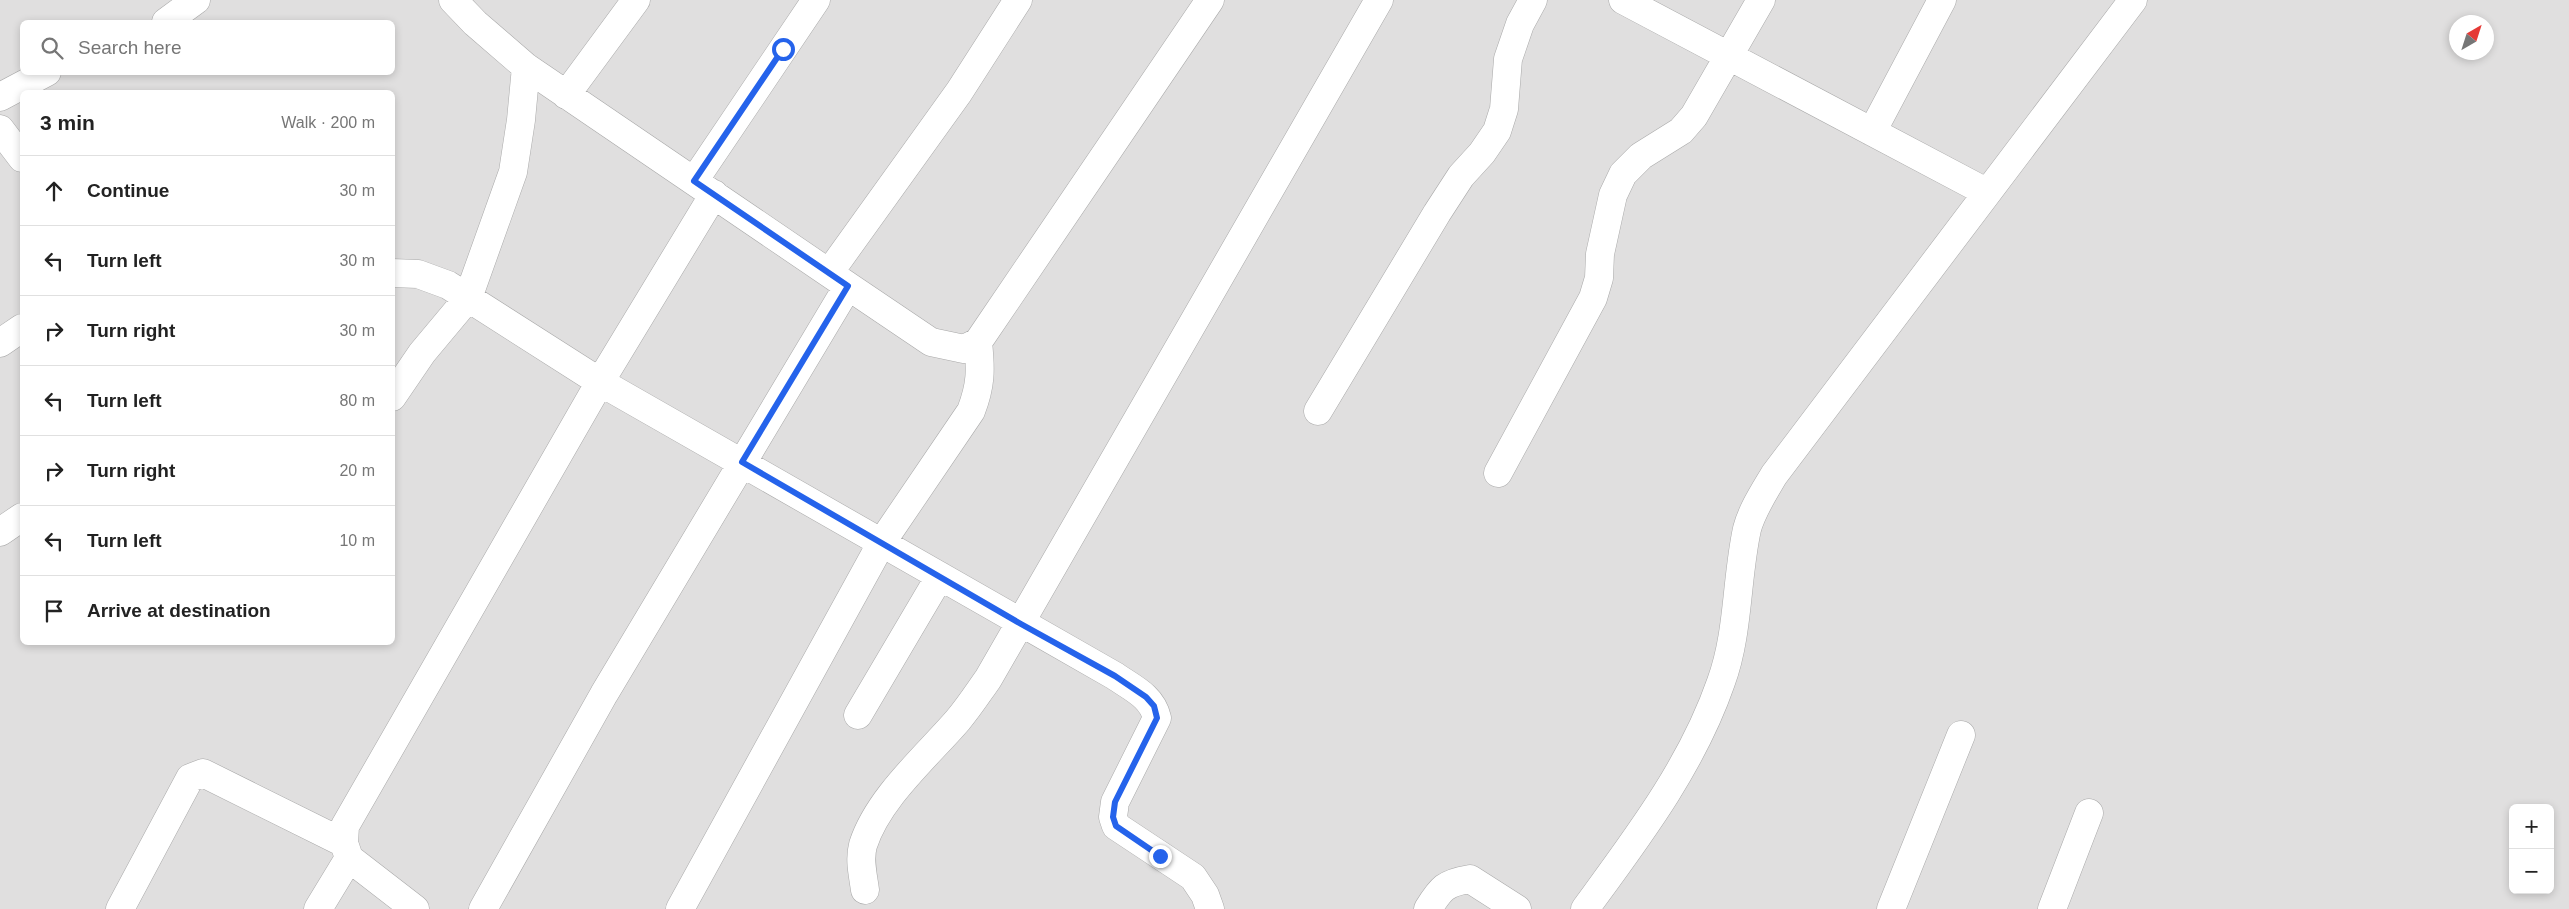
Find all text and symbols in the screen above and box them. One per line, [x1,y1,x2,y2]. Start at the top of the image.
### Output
north arrow [2449,15,2494,60]
search box [20,20,395,75]
icon: search [38,34,66,62]
text: Search here [78,37,182,58]
route start [772,38,795,61]
text: 3 min [40,111,95,134]
text: Walk · 200 m [281,114,375,131]
icon: ahead [40,177,68,205]
text: Continue [87,180,169,201]
text: 30 m [339,182,375,199]
icon: left [40,247,68,275]
text: Turn left [87,250,162,271]
text: 30 m [339,252,375,269]
icon: right [40,317,68,345]
text: Turn right [87,320,175,341]
text: 30 m [339,322,375,339]
icon: left [40,387,68,415]
text: Turn left [87,390,162,411]
text: 80 m [339,392,375,409]
icon: right [40,457,68,485]
text: Turn right [87,460,175,481]
text: 20 m [339,462,375,479]
icon: left [40,527,68,555]
text: Turn left [87,530,162,551]
text: 10 m [339,532,375,549]
icon: arrive [40,597,68,625]
text: Arrive at destination [87,600,271,621]
map controls [2509,804,2554,894]
button: + [2509,804,2554,849]
route end [1149,845,1172,868]
button: − [2509,849,2554,894]

